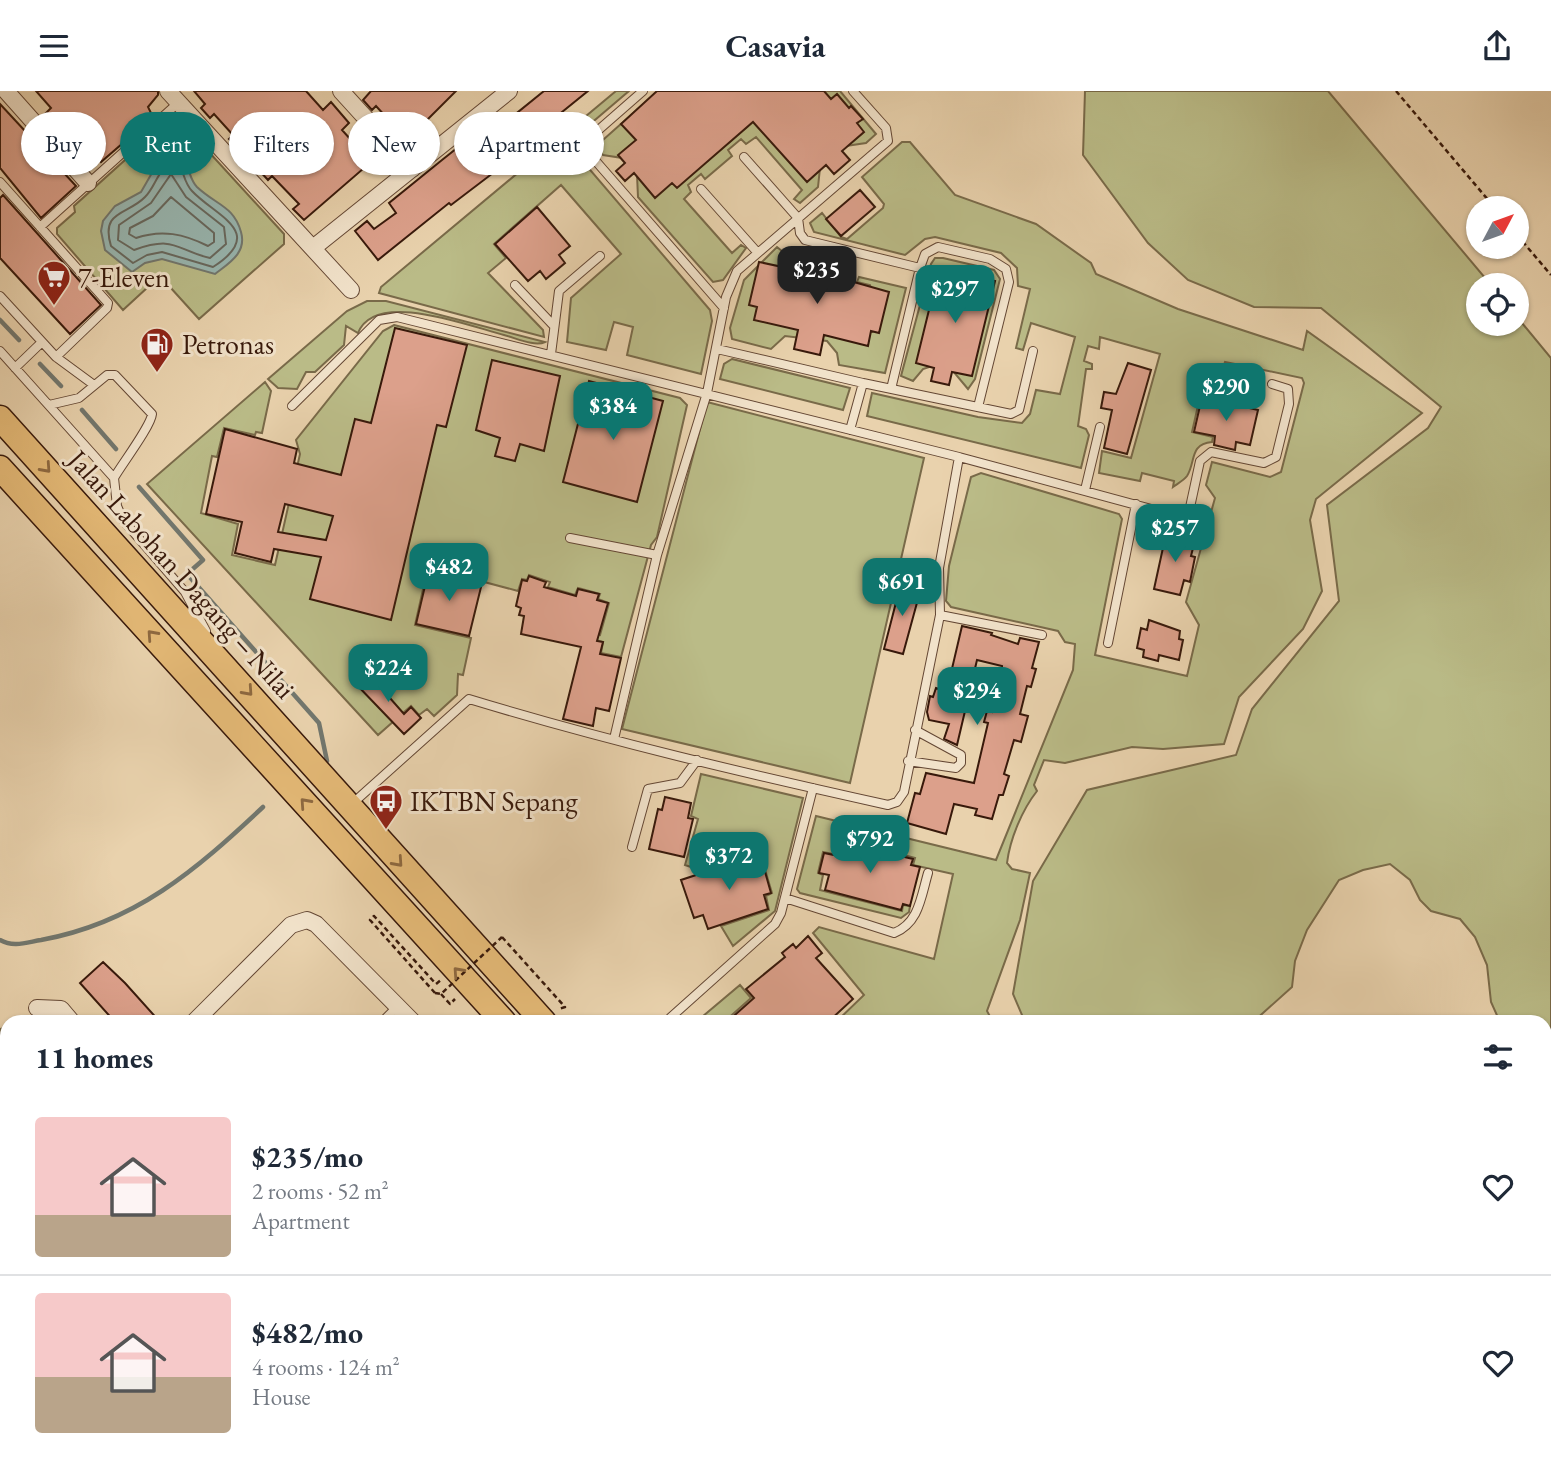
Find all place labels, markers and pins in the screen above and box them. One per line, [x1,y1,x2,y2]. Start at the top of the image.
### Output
pin: $235 [776,247,858,306]
supermarket icon: 7-Eleven [35,258,73,307]
place label: 7-Eleven [78,259,170,295]
pin: $297 [914,265,996,325]
fuel station icon: Petronas [138,325,176,374]
place label: Petronas [182,326,274,362]
pin: $290 [1185,363,1267,423]
pin: $384 [572,383,654,442]
pin: $257 [1134,505,1216,564]
pin: $482 [408,543,490,603]
pin: $691 [861,559,943,618]
pin: $224 [347,645,429,704]
pin: $294 [936,667,1018,727]
bus stop icon: IKTBN Sepang [367,782,405,831]
place label: IKTBN Sepang [410,783,578,819]
pin: $792 [829,815,911,875]
pin: $372 [688,833,770,892]

